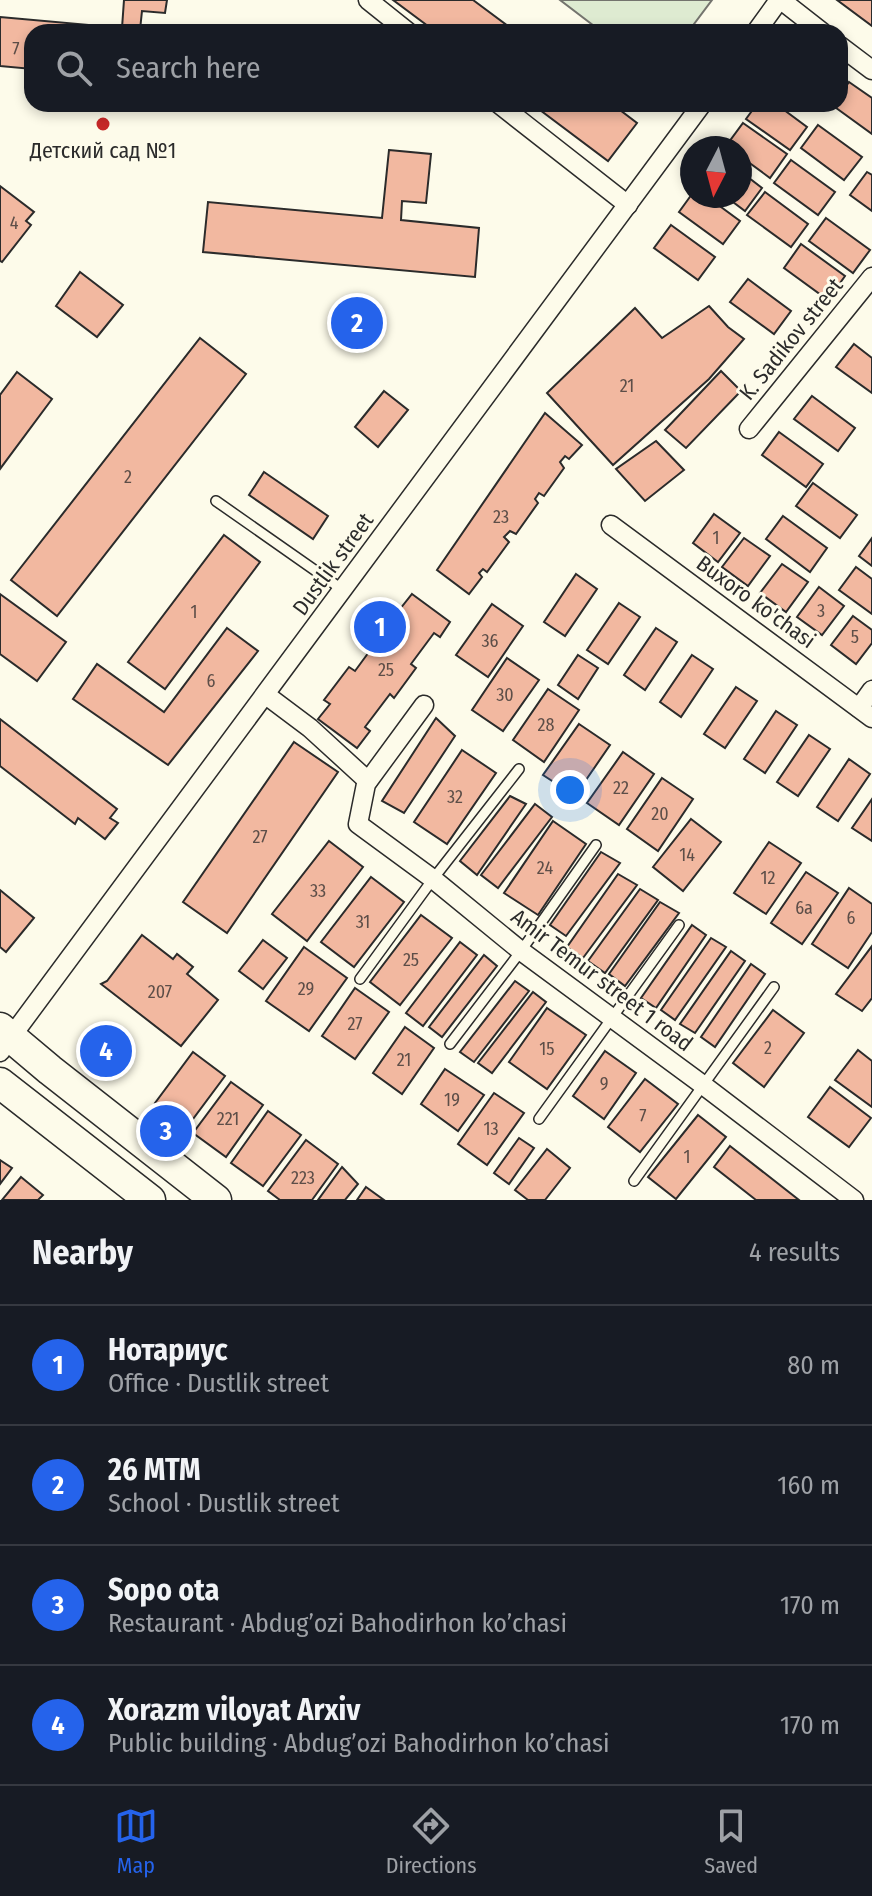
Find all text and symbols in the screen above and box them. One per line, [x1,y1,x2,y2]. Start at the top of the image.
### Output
search box [24,24,848,112]
house number: 7 [12,38,20,60]
icon: search [52,46,96,90]
text: Search here [116,50,261,86]
marker: Детский сад №1 [94,115,112,133]
north arrow [680,136,752,208]
place label: Детский сад №1 [29,137,176,164]
house number: 4 [10,212,19,234]
street label: K. Sadikov street [733,272,849,406]
pin: 2 [331,293,383,353]
house number: 21 [620,375,634,397]
house number: 2 [124,466,132,488]
house number: 23 [493,506,509,528]
street label: Dustlik street [287,507,380,620]
house number: 1 [712,527,720,549]
street label: Buxoro ko'chasi [691,550,821,654]
pin: 1 [354,597,406,657]
house number: 3 [817,600,825,622]
house number: 1 [190,601,198,623]
house number: 5 [851,626,859,648]
house number: 36 [481,630,499,652]
house number: 25 [378,659,394,681]
house number: 6 [207,670,216,692]
house number: 30 [496,684,514,706]
house number: 28 [538,714,554,736]
your location [550,770,590,810]
house number: 22 [613,777,629,799]
house number: 32 [447,786,463,808]
house number: 20 [651,803,669,825]
house number: 27 [252,826,268,848]
house number: 14 [679,844,695,866]
house number: 24 [537,857,553,879]
house number: 12 [761,867,776,889]
house number: 33 [310,880,326,902]
house number: 6а [795,897,813,919]
street label: Amir Temur street 1 road [506,903,698,1057]
house number: 6 [847,907,856,929]
house number: 31 [356,911,370,933]
house number: 25 [403,949,419,971]
house number: 29 [298,978,314,1000]
house number: 207 [148,981,172,1003]
house number: 27 [347,1013,363,1035]
pin: 4 [80,1021,132,1081]
house number: 2 [764,1037,772,1059]
house number: 15 [539,1038,555,1060]
house number: 21 [397,1049,411,1071]
house number: 9 [600,1073,608,1095]
house number: 19 [444,1089,460,1111]
pin: 3 [140,1101,192,1161]
house number: 7 [639,1105,647,1127]
house number: 221 [217,1108,239,1130]
house number: 13 [483,1118,499,1140]
house number: 1 [683,1146,691,1168]
house number: 223 [291,1167,315,1189]
text: Nearby [32,1232,133,1273]
text: 4 results [749,1237,840,1268]
text: Нотариус [108,1332,228,1368]
text: 1 [53,1350,64,1381]
text: 80 m [787,1350,840,1381]
text: Office · Dustlik street [108,1368,329,1399]
text: 26 MTM [108,1452,201,1488]
text: 2 [52,1470,64,1501]
text: 160 m [777,1470,840,1501]
text: School · Dustlik street [108,1488,340,1519]
text: Sopo ota [108,1572,219,1608]
text: 3 [52,1590,64,1621]
text: 170 m [780,1590,840,1621]
text: Restaurant · Abdug’ozi Bahodirhon ko’chasi [108,1608,567,1639]
text: Xorazm viloyat Arxiv [108,1692,360,1728]
text: 4 [51,1710,65,1741]
text: 170 m [780,1710,840,1741]
text: Public building · Abdug’ozi Bahodirhon ko’chasi [108,1728,610,1759]
tab: Map [114,1804,158,1879]
tab: Directions [386,1804,477,1879]
tab: Saved [704,1804,758,1879]

